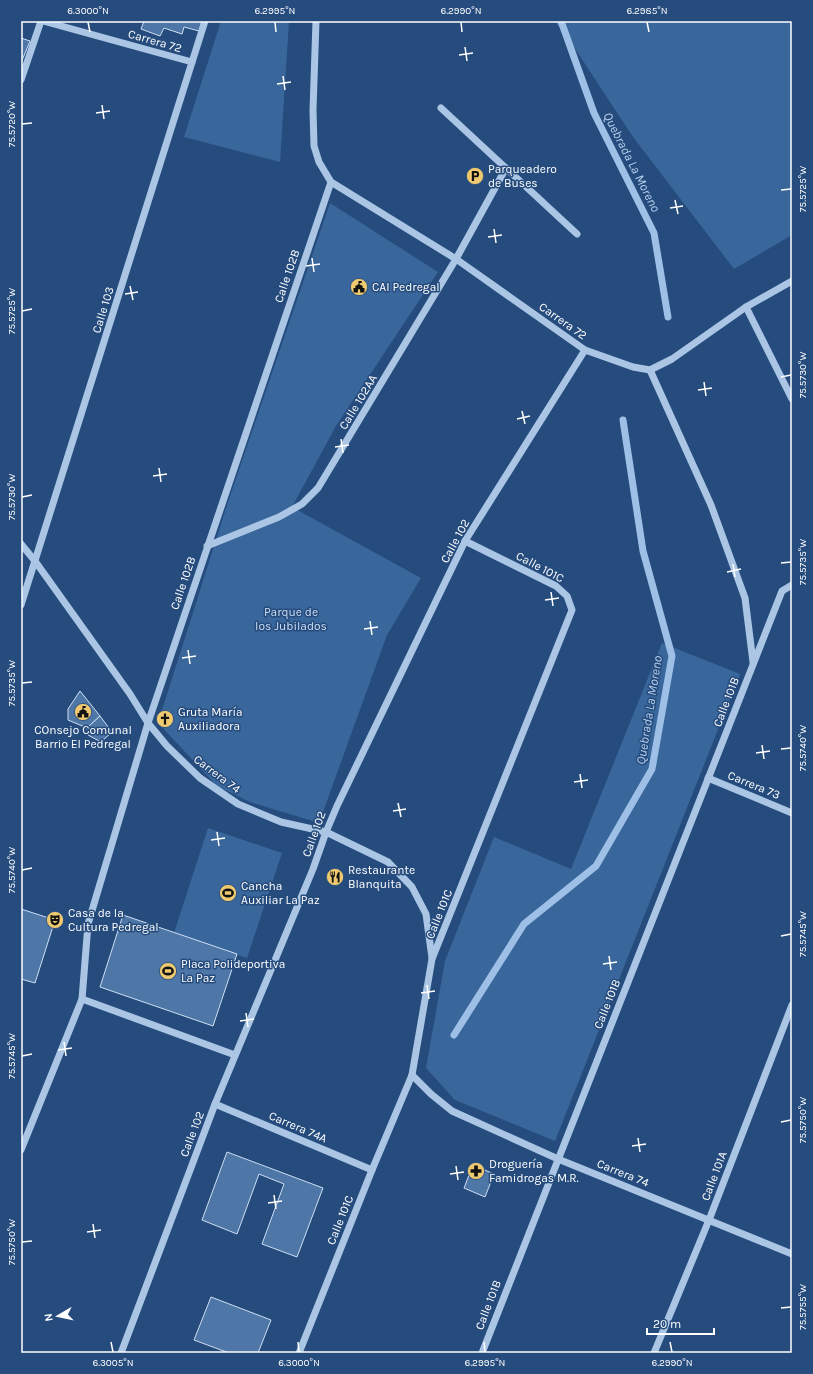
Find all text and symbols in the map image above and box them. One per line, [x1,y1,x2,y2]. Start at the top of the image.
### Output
text: 6.3000°N [67,5,109,17]
text: 6.2995°N [255,5,295,17]
text: 6.2990°N [440,5,482,17]
text: 6.2985°N [626,5,668,17]
street label: Carrera 72 [127,27,183,55]
text: 75.5720°W [6,101,18,147]
water label: Quebrada La Moreno [600,110,664,215]
place label: Parqueadero de Buses [488,162,557,190]
parking icon: Parqueadero de Buses [465,166,485,186]
text: 75.5725°W [797,166,809,212]
street label: Calle 102B [271,248,303,304]
public building icon: CAI Pedregal [349,277,369,297]
place label: CAI Pedregal [372,280,440,294]
street label: Calle 103 [89,285,117,335]
text: 75.5725°W [6,288,18,334]
street label: Carrera 72 [536,299,590,343]
text: 75.5730°W [797,352,809,398]
street label: Calle 102AA [336,372,380,432]
text: 75.5730°W [6,474,18,520]
street label: Calle 102 [438,517,472,565]
text: 75.5735°W [797,539,809,585]
street label: Calle 101C [514,549,566,585]
street label: Calle 102B [167,555,199,611]
park label: Parque de los Jubilados [255,605,327,633]
water label: Quebrada La Moreno [633,654,665,765]
text: 75.5735°W [6,660,18,706]
street label: Calle 101B [710,675,742,729]
public building icon: COnsejo Comunal Barrio El Pedregal [73,702,93,722]
place label: Gruta María Auxiliadora [178,705,243,733]
church icon: Gruta María Auxiliadora [155,709,175,729]
place label: COnsejo Comunal Barrio El Pedregal [34,723,132,751]
text: 75.5740°W [797,725,809,771]
street label: Carrera 74 [191,752,243,796]
street label: Carrera 73 [726,768,782,802]
street label: Calle 102 [299,809,329,859]
text: 75.5740°W [6,847,18,893]
place label: Restaurante Blanquita [348,863,415,891]
restaurant icon: Restaurante Blanquita [325,867,345,887]
place label: Cancha Auxiliar La Paz [241,879,320,907]
sports icon: Cancha Auxiliar La Paz [218,883,238,903]
street label: Calle 101C [423,887,455,941]
place label: Casa de la Cultura Pedregal [68,906,159,934]
theatre icon: Casa de la Cultura Pedregal [45,910,65,930]
text: 75.5745°W [797,911,809,957]
place label: Placa Polideportiva La Paz [181,957,285,985]
sports icon: Placa Polideportiva La Paz [158,961,178,981]
street label: Calle 101B [591,977,623,1031]
text: 75.5745°W [6,1033,18,1079]
text: 75.5750°W [797,1097,809,1143]
street label: Carrera 74A [267,1108,329,1146]
street label: Calle 102 [177,1109,207,1159]
street label: Calle 101A [698,1149,730,1203]
street label: Carrera 74 [595,1156,651,1190]
place label: Droguería Famidrogas M.R. [489,1157,579,1185]
pharmacy icon: Droguería Famidrogas M.R. [466,1161,486,1181]
street label: Calle 101C [324,1193,356,1247]
text: 75.5750°W [6,1219,18,1265]
street label: Calle 101B [472,1278,504,1332]
text: 75.5755°W [797,1284,809,1330]
north arrow [38,1296,78,1336]
scale bar [647,1310,714,1336]
text: N [42,1313,56,1322]
text: 20 m [653,1317,681,1331]
text: 6.3005°N [92,1357,134,1369]
text: 6.3000°N [278,1357,320,1369]
text: 6.2995°N [465,1357,505,1369]
text: 6.2990°N [651,1357,693,1369]

